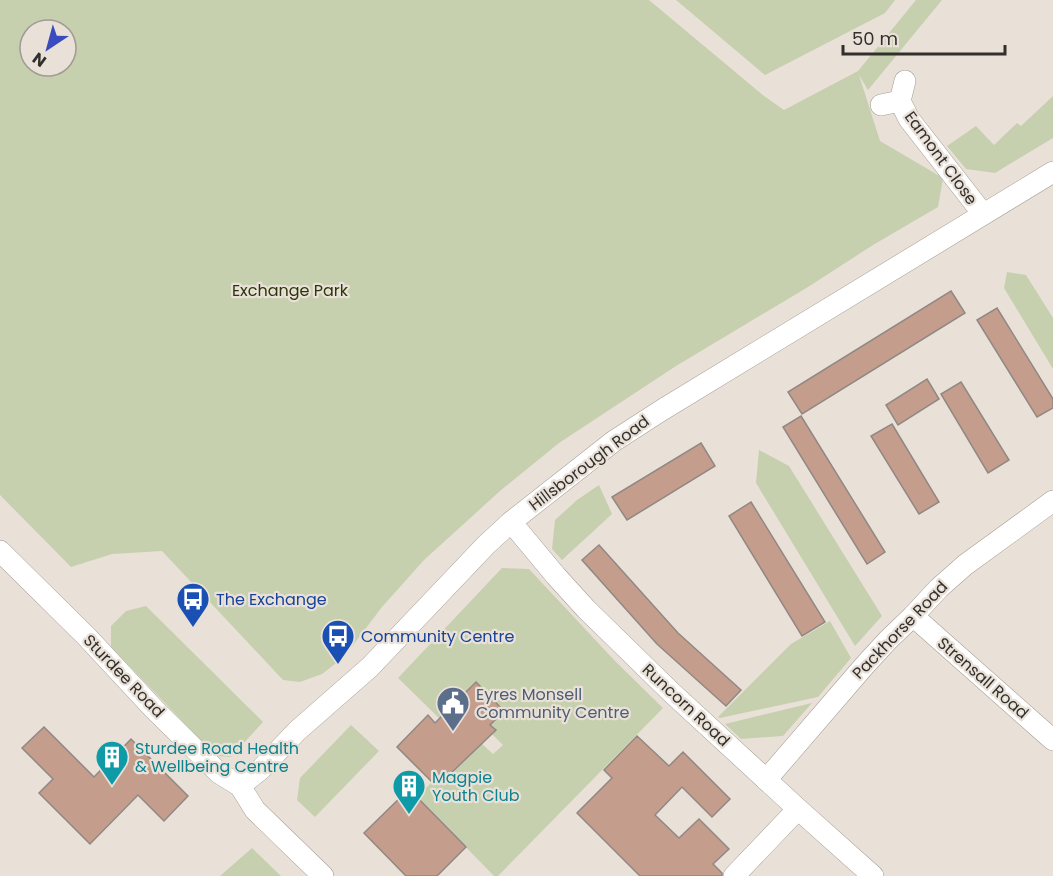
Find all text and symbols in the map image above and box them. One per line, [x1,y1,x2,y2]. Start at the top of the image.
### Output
north arrow [18,18,78,78]
scale bar [843,18,1005,56]
text: 50 m [852,26,898,51]
text: N [28,47,51,73]
street label: Eamont Close [899,106,983,210]
park label: Exchange Park [232,279,349,302]
street label: Hillsborough Road [524,410,654,516]
street label: Packhorse Road [847,576,953,684]
bus stop icon: The Exchange [175,581,211,628]
place label: The Exchange [216,588,327,611]
bus stop icon: Community Centre [320,618,356,665]
place label: Community Centre [361,625,514,648]
street label: Sturdee Road [78,629,170,723]
street label: Strensall Road [932,632,1034,724]
street label: Runcorn Road [637,658,735,752]
place label: Eyres Monsell Community Centre [476,683,629,724]
public building icon: Eyres Monsell Community Centre [435,685,471,732]
place label: Sturdee Road Health & Wellbeing Centre [135,737,299,778]
building icon: Sturdee Road Health & Wellbeing Centre [94,739,130,786]
place label: Magpie Youth Club [432,766,520,807]
building icon: Magpie Youth Club [391,768,427,815]

